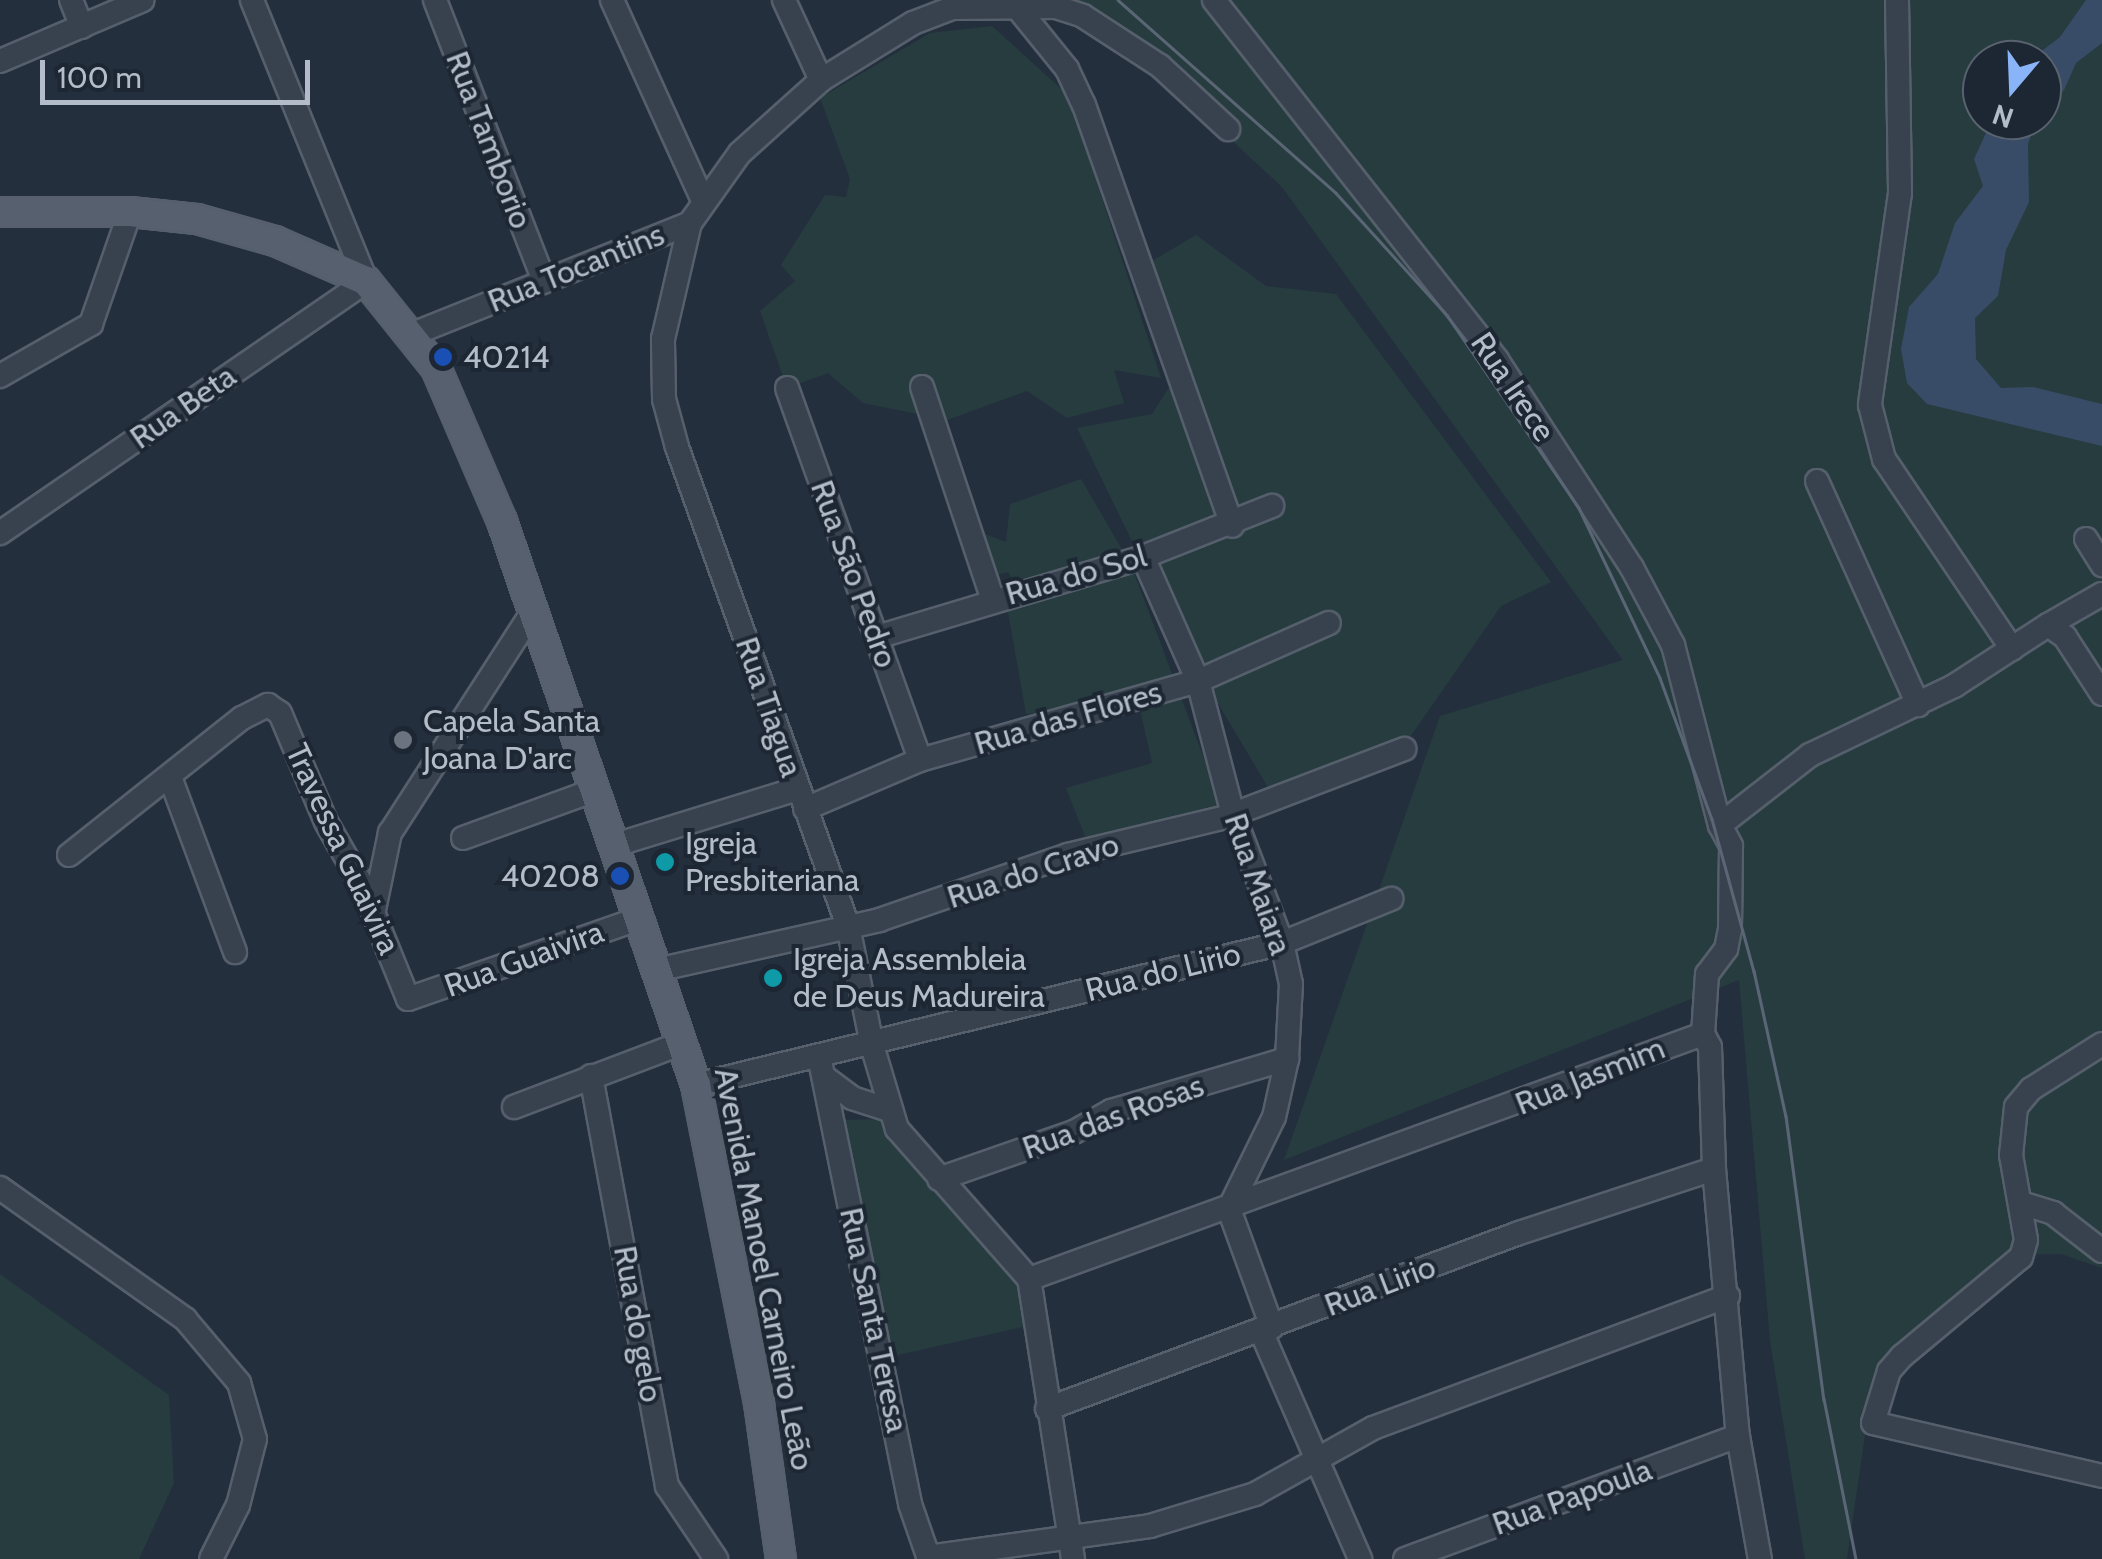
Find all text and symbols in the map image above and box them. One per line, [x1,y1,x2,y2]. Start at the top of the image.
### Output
scale bar [45,40,315,102]
north arrow [1962,40,2062,140]
street label: Rua Tamborio [438,46,540,234]
text: 100 m [57,59,142,96]
text: N [1988,97,2018,136]
street label: Rua Tocantins [482,215,670,321]
street label: Rua Irece [1463,325,1563,449]
place label: 40214 [463,338,550,376]
marker: 40214 [432,346,454,368]
street label: Rua Beta [123,357,243,457]
street label: Rua São Pedro [802,475,906,673]
street label: Rua do Sol [1001,537,1151,613]
street label: Rua Tiagua [727,632,811,782]
street label: Rua das Flores [970,673,1166,763]
place label: Capela Santa Joana D'arc [423,703,600,778]
marker: Capela Santa Joana D'arc [392,729,414,751]
street label: Travessa Guaivira [277,738,409,960]
street label: Rua Maiara [1216,808,1300,960]
place label: Igreja Presbiteriana [685,825,859,900]
street label: Rua do Cravo [942,825,1124,917]
marker: Igreja Presbiteriana [654,851,676,873]
place label: 40208 [501,857,600,895]
marker: 40208 [609,865,631,887]
street label: Rua Guaivira [439,913,609,1005]
street label: Rua do Lirio [1082,934,1244,1010]
place label: Igreja Assembleia de Deus Madureira [793,941,1045,1016]
marker: Igreja Assembleia de Deus Madureira [762,967,784,989]
street label: Rua Jasmim [1510,1029,1670,1123]
street label: Avenida Manoel Carneiro Leão [706,1065,822,1473]
street label: Rua das Rosas [1017,1066,1209,1168]
street label: Rua Santa Teresa [831,1204,917,1436]
street label: Rua do gelo [605,1243,671,1405]
street label: Rua Lirio [1319,1247,1441,1325]
street label: Rua Papoula [1487,1450,1657,1544]

